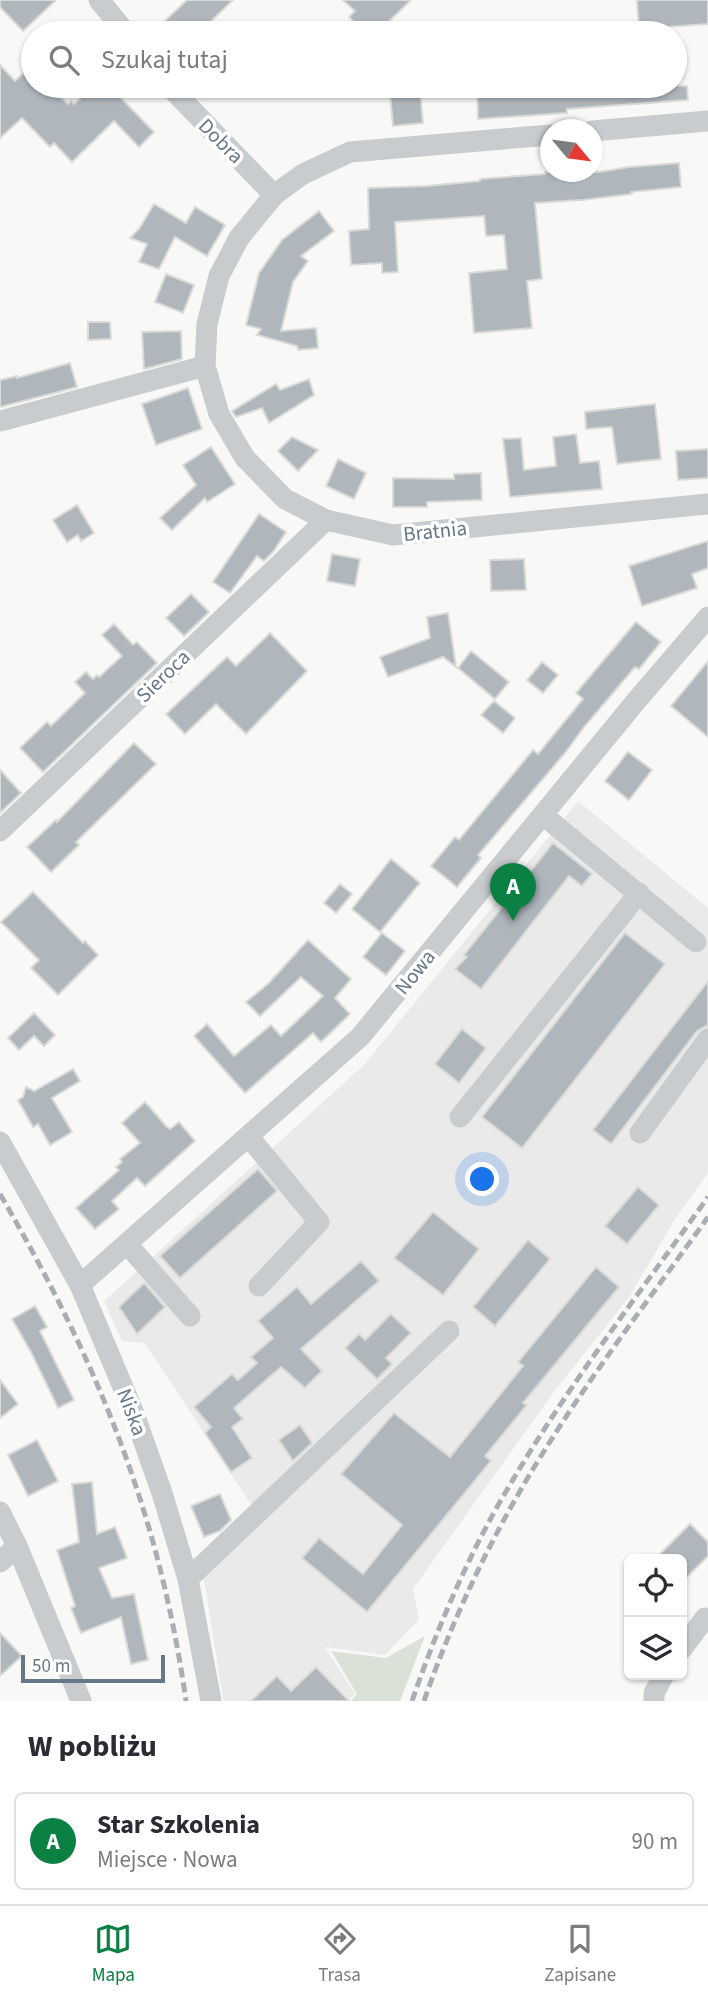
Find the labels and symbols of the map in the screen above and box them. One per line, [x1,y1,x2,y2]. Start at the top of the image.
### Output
street label: Dobra [192,112,250,170]
north arrow [540,119,603,182]
street label: Bratnia [402,513,468,549]
street label: Sieroca [129,643,197,709]
pin: A [490,863,536,921]
street label: Nowa [387,943,443,1001]
your location [465,1162,499,1196]
street label: Niska [109,1384,155,1440]
scale bar [21,1652,164,1684]

